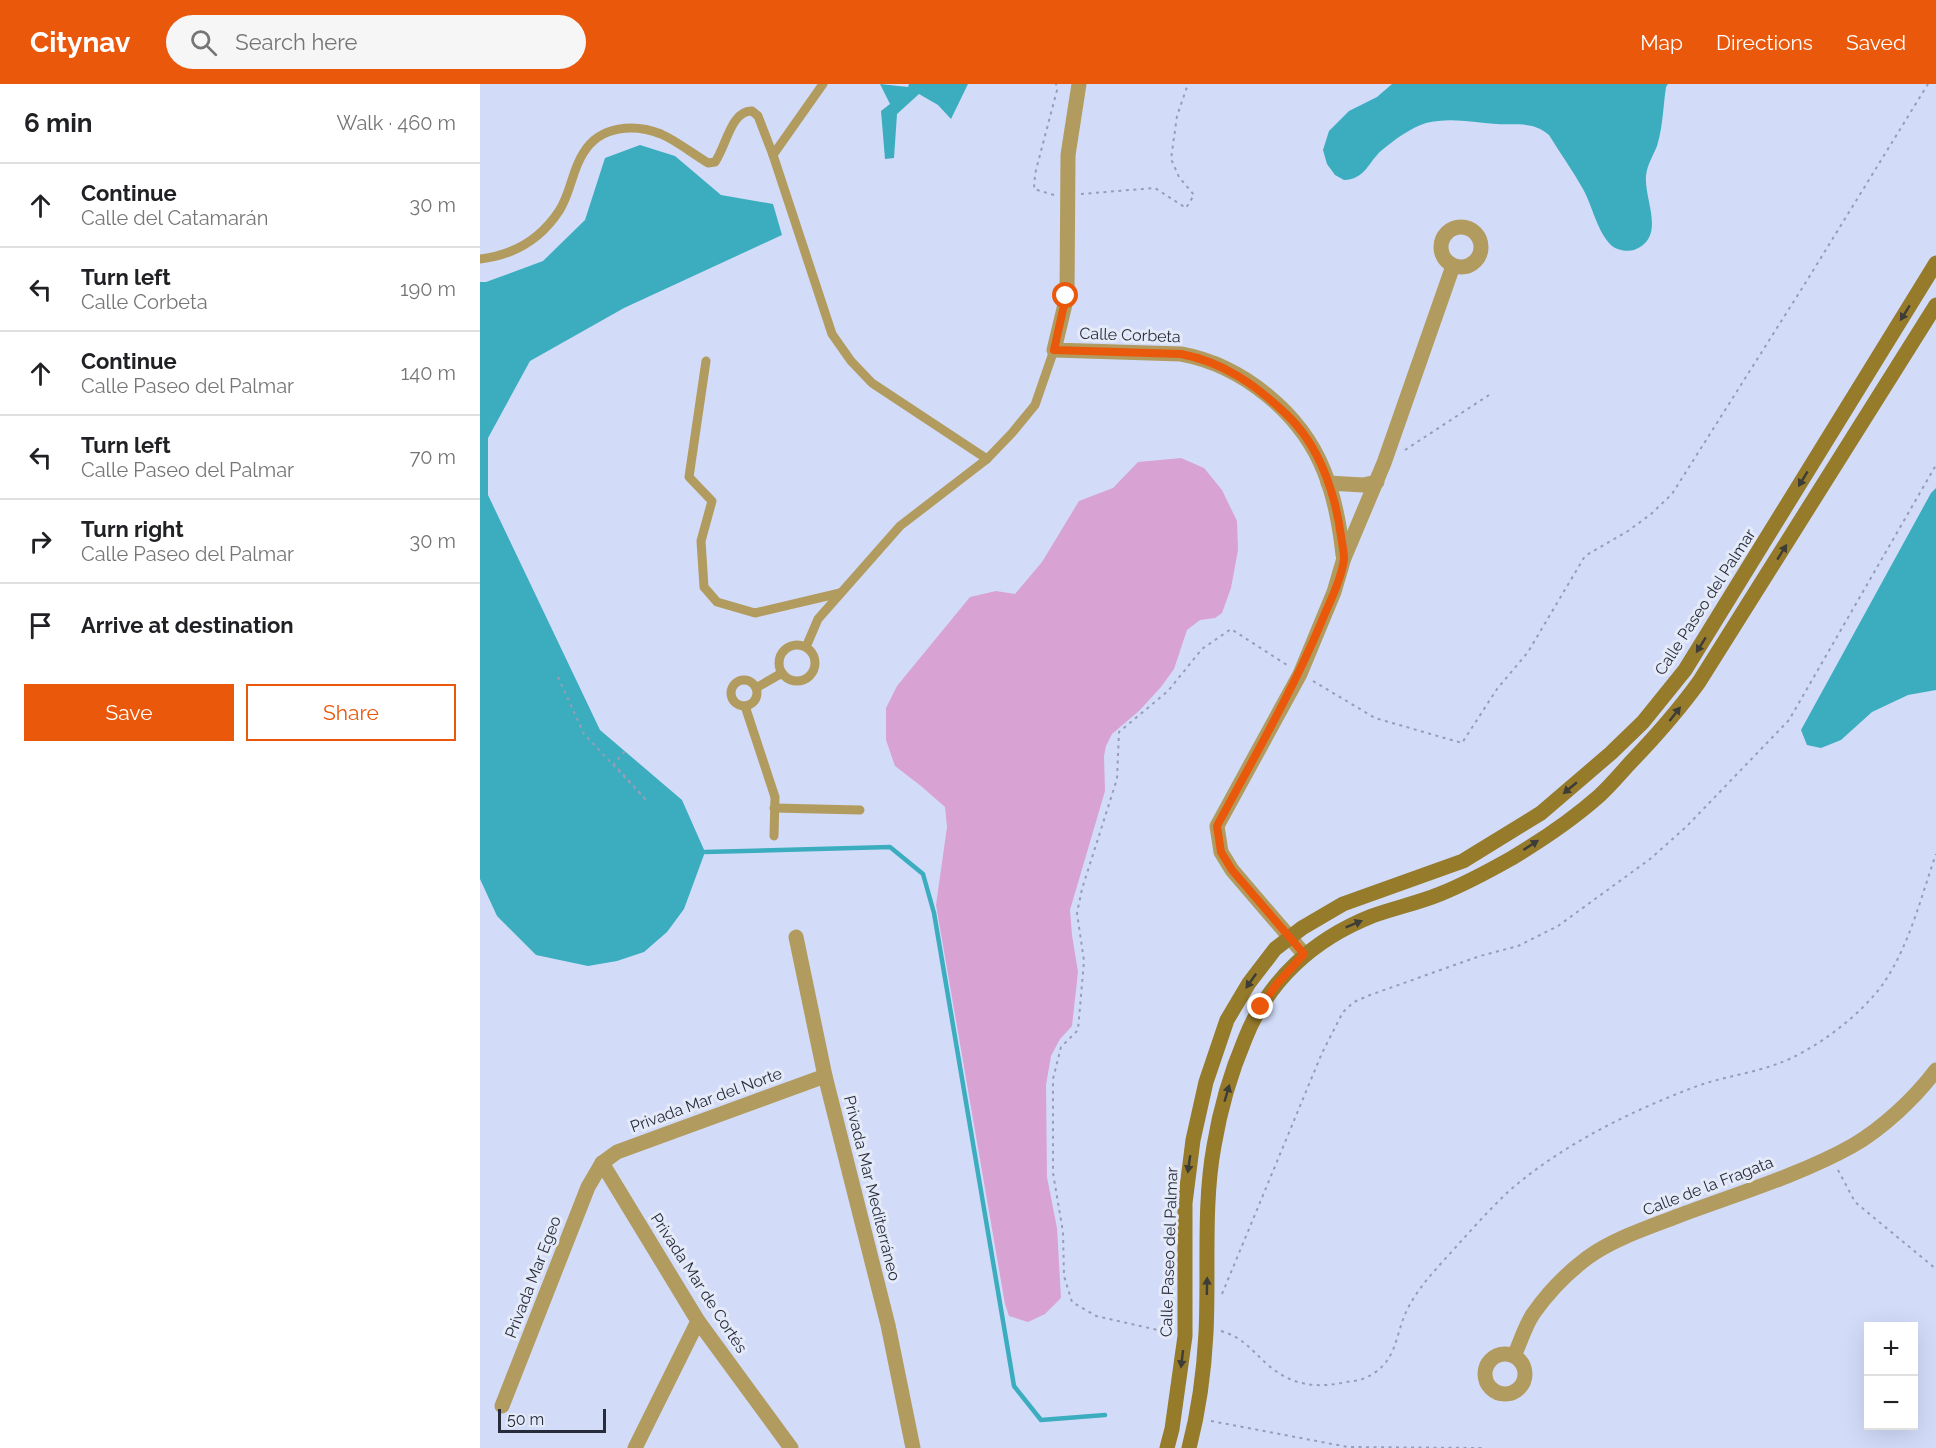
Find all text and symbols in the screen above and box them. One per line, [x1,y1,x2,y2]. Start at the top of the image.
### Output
search box [166,15,586,69]
text: Citynav [30,26,130,59]
icon: search [187,26,220,59]
text: Search here [235,29,357,55]
text: Map [1640,30,1683,55]
text: Directions [1716,30,1813,55]
text: Saved [1846,30,1906,55]
text: 6 min [24,108,93,138]
text: Walk · 460 m [337,111,456,135]
text: Continue [81,180,177,206]
icon: ahead [24,189,57,222]
text: 30 m [410,193,456,217]
text: Calle del Catamarán [81,206,268,230]
text: Turn left [81,264,171,290]
icon: left [24,273,57,306]
text: 190 m [400,277,456,301]
route start [1052,282,1078,308]
text: Calle Corbeta [81,290,208,314]
one-way arrow [1900,305,1911,321]
street label: Calle Corbeta [1079,324,1181,346]
text: Continue [81,348,177,374]
icon: ahead [24,357,57,390]
text: 140 m [401,361,456,385]
text: Calle Paseo del Palmar [81,374,294,398]
text: Turn left [81,432,171,458]
icon: left [24,441,57,474]
text: 70 m [410,445,456,469]
text: Calle Paseo del Palmar [81,458,294,482]
one-way arrow [1798,471,1809,487]
text: Turn right [81,516,184,542]
icon: right [24,525,57,558]
street label: Calle Paseo del Palmar [1651,525,1760,679]
text: 30 m [410,529,456,553]
text: Calle Paseo del Palmar [81,542,294,566]
one-way arrow [1777,544,1788,560]
icon: arrive [24,609,57,642]
text: Arrive at destination [81,612,294,638]
one-way arrow [1695,637,1706,653]
button: Save [24,684,234,741]
button: Share [246,684,456,741]
one-way arrow [1668,707,1680,722]
one-way arrow [1563,781,1578,794]
one-way arrow [1523,839,1539,851]
one-way arrow [1345,919,1363,928]
one-way arrow [1245,974,1257,989]
route end [1247,993,1273,1019]
street label: Privada Mar del Norte [628,1064,784,1136]
one-way arrow [1223,1084,1232,1102]
street label: Privada Mar Mediterráneo [840,1093,904,1283]
street label: Calle de la Fragata [1640,1152,1776,1220]
one-way arrow [1184,1155,1193,1174]
street label: Calle Paseo del Palmar [1157,1166,1181,1337]
street label: Privada Mar de Cortés [647,1210,751,1357]
street label: Privada Mar Egeo [501,1213,565,1341]
one-way arrow [1202,1277,1212,1296]
map controls [1864,1322,1918,1430]
button: + [1864,1322,1918,1376]
one-way arrow [1178,1349,1187,1368]
button: − [1864,1376,1918,1430]
scale bar [498,1406,606,1434]
text: 50 m [507,1410,544,1429]

